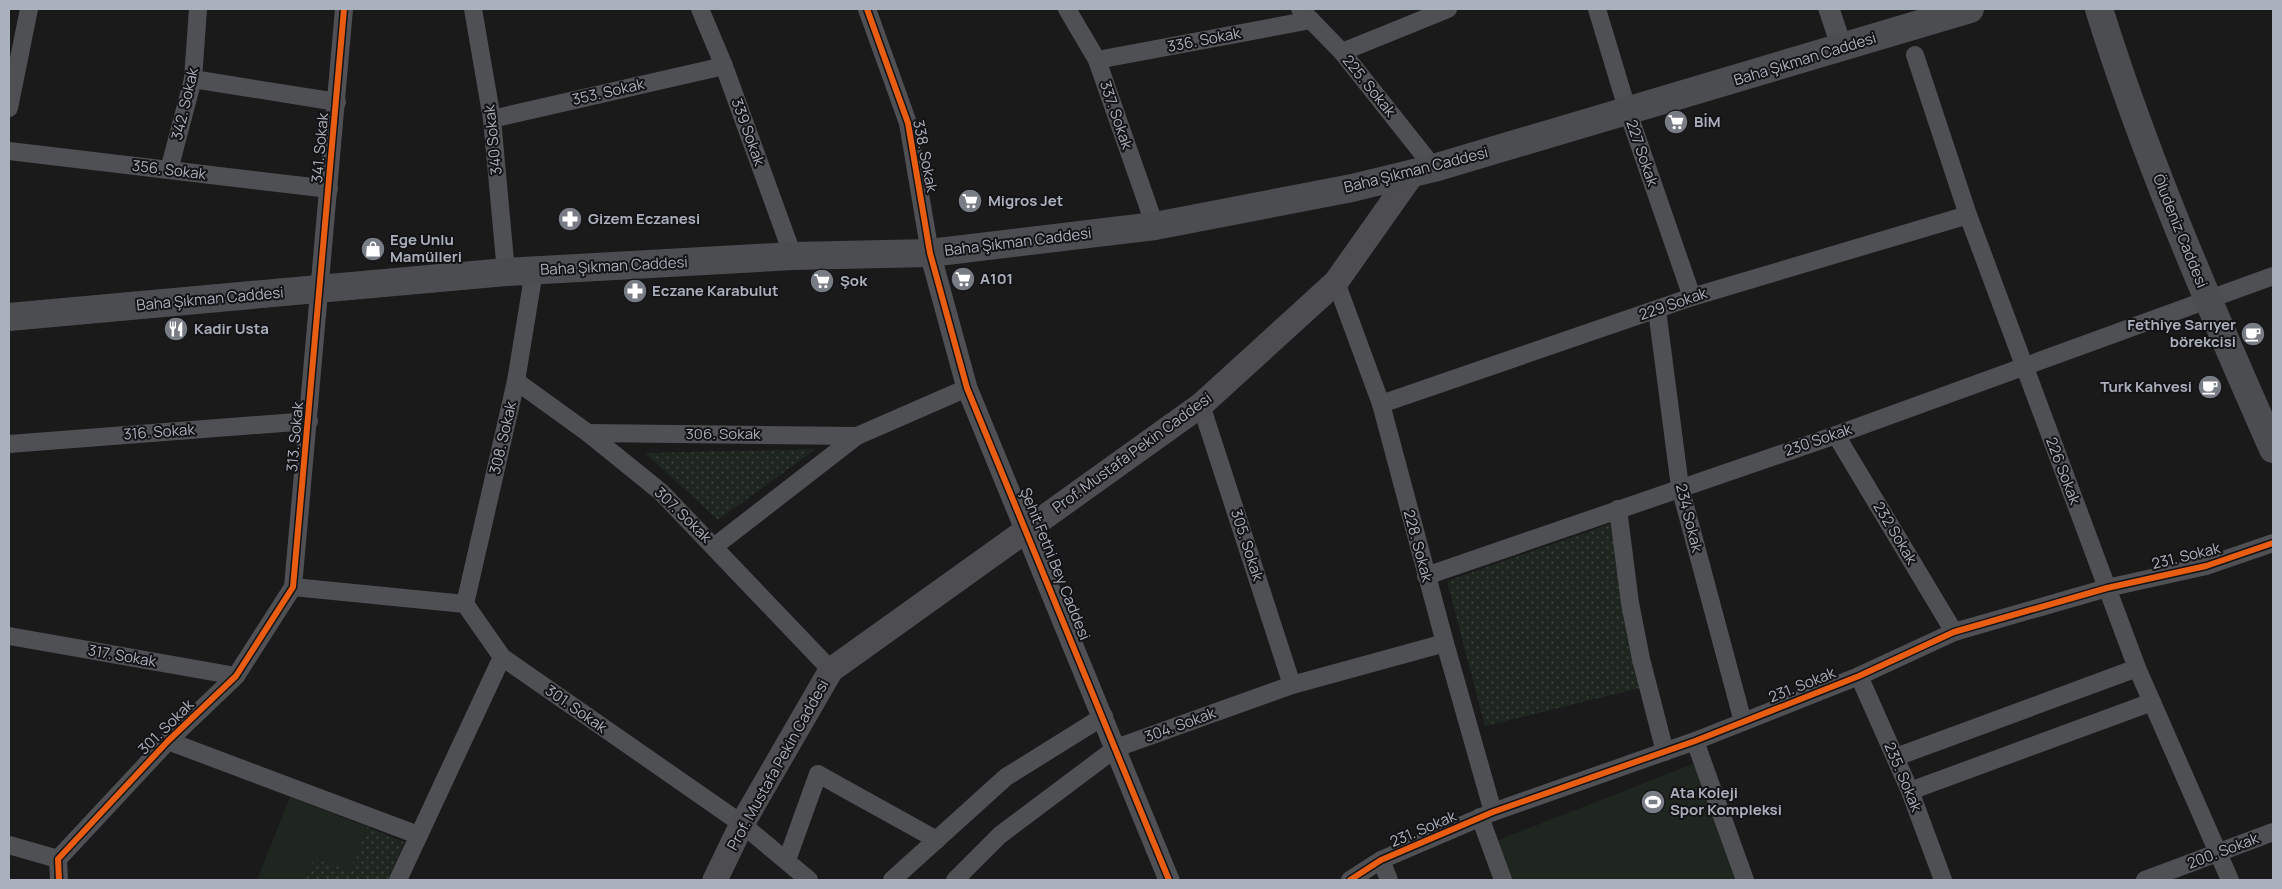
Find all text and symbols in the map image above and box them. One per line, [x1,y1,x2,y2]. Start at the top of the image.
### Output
street label: 336. Sokak [1166,22,1243,57]
street label: Baha Şıkman Caddesi [1731,27,1879,90]
street label: 225. Sokak [1338,50,1401,121]
street label: 342. Sokak [166,65,203,142]
street label: 353. Sokak [570,73,647,110]
street label: 337. Sokak [1095,78,1138,152]
street label: 339 Sokak [727,95,771,169]
street label: 340 Sokak [478,103,507,176]
supermarket icon: BİM [1663,109,1689,135]
street label: 341. Sokak [306,111,333,184]
place label: BİM [1694,111,1721,132]
street label: 227 Sokak [1621,117,1664,189]
street label: 338. Sokak [908,118,943,194]
street label: Baha Şıkman Caddesi [1342,141,1490,198]
street label: 356. Sokak [131,155,208,185]
street label: Öludeniz Caddesi [2148,171,2213,291]
supermarket icon: Migros Jet [957,188,983,214]
place label: Migros Jet [988,190,1063,211]
pharmacy icon: Gizem Eczanesi [557,206,583,232]
place label: Gizem Eczanesi [588,208,700,229]
street label: Baha Şıkman Caddesi [943,222,1093,261]
place label: Ege Unlu Mamülleri [390,229,462,267]
shop icon: Ege Unlu Mamülleri [360,236,386,262]
street label: Baha Şıkman Caddesi [540,251,688,280]
supermarket icon: A101 [950,266,976,292]
supermarket icon: Şok [809,268,835,294]
place label: A101 [980,268,1013,289]
place label: Şok [840,270,868,291]
pharmacy icon: Eczane Karabulut [622,278,648,304]
place label: Eczane Karabulut [652,280,778,301]
street label: Baha Şıkman Caddesi [135,282,285,315]
street label: 229 Sokak [1636,282,1710,325]
place label: Fethiye Sarıyer börekcisi [2127,314,2236,352]
restaurant icon: Kadir Usta [163,316,189,342]
place label: Kadir Usta [194,318,269,339]
cafe icon: Fethiye Sarıyer börekcisi [2240,321,2266,347]
cafe icon: Turk Kahvesi [2197,374,2223,400]
place label: Turk Kahvesi [2100,376,2192,397]
street label: Prof. Mustafa Pekin Caddesi [1048,388,1216,518]
street label: 308. Sokak [484,399,521,476]
street label: 313. Sokak [281,400,308,473]
street label: 316. Sokak [123,418,196,444]
street label: 230 Sokak [1781,418,1855,461]
street label: 306. Sokak [686,423,761,444]
street label: 226 Sokak [2041,434,2086,508]
street label: 234 Sokak [1671,481,1708,555]
street label: 307. Sokak [650,482,717,548]
street label: Şehit Fethi Bey Caddesi [1015,484,1096,643]
street label: 232 Sokak [1868,497,1923,569]
street label: 305. Sokak [1226,506,1269,584]
street label: 228. Sokak [1399,507,1438,585]
street label: 231. Sokak [2149,537,2223,574]
street label: 317. Sokak [86,639,158,672]
street label: 231. Sokak [1765,661,1839,707]
street label: Prof. Mustafa Pekin Caddesi [722,676,833,854]
street label: 301. Sokak [541,680,612,738]
street label: 301. Sokak [133,694,199,759]
street label: 304. Sokak [1141,702,1219,747]
street label: 235. Sokak [1879,739,1928,815]
place label: Ata Koleji Spor Kompleksi [1670,782,1782,820]
sports icon: Ata Koleji Spor Kompleksi [1640,789,1666,815]
street label: 231. Sokak [1386,805,1460,852]
street label: 200. Sokak [2184,827,2262,874]

